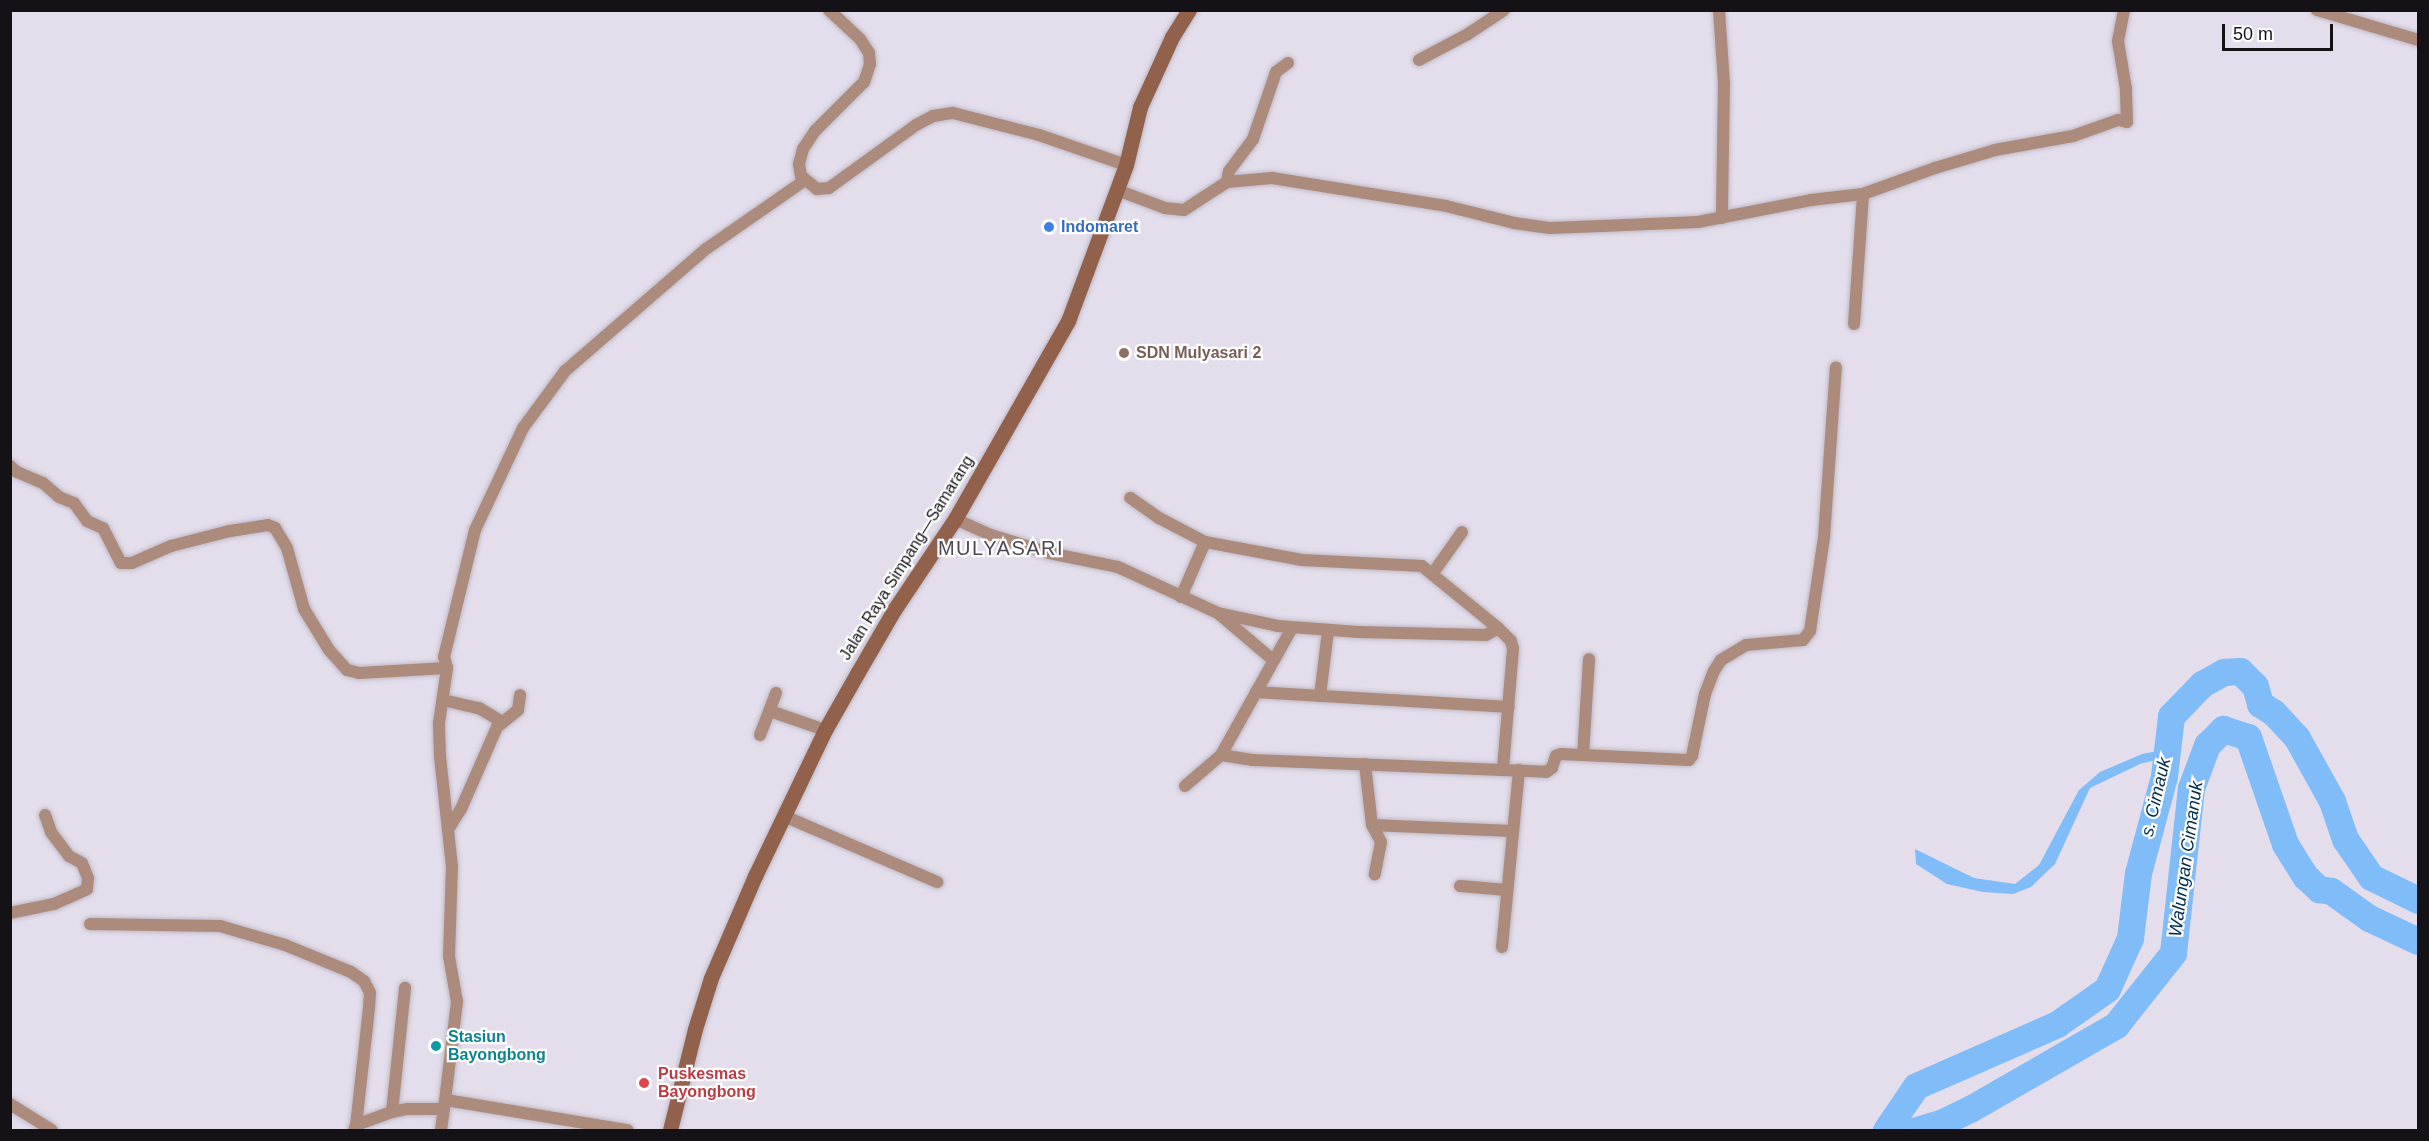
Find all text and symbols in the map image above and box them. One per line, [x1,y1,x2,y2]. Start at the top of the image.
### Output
scale bar [2225,12,2336,50]
text: 50 m [2233,24,2273,44]
place label: Indomaret [1061,217,1138,237]
marker: Indomaret [1042,220,1056,234]
place label: SDN Mulyasari 2 [1136,343,1261,363]
marker: SDN Mulyasari 2 [1117,346,1131,360]
street label: Jalan Raya Simpang—Samarang [836,452,978,664]
district label: MULYASARI [938,536,1064,560]
water label: s. Cimauk [2136,756,2176,838]
water label: Walungan Cimanuk [2164,780,2208,938]
place label: Stasiun Bayongbong [448,1027,546,1065]
marker: Stasiun Bayongbong [429,1039,443,1053]
place label: Puskesmas Bayongbong [658,1064,756,1102]
marker: Puskesmas Bayongbong [635,1074,653,1092]

